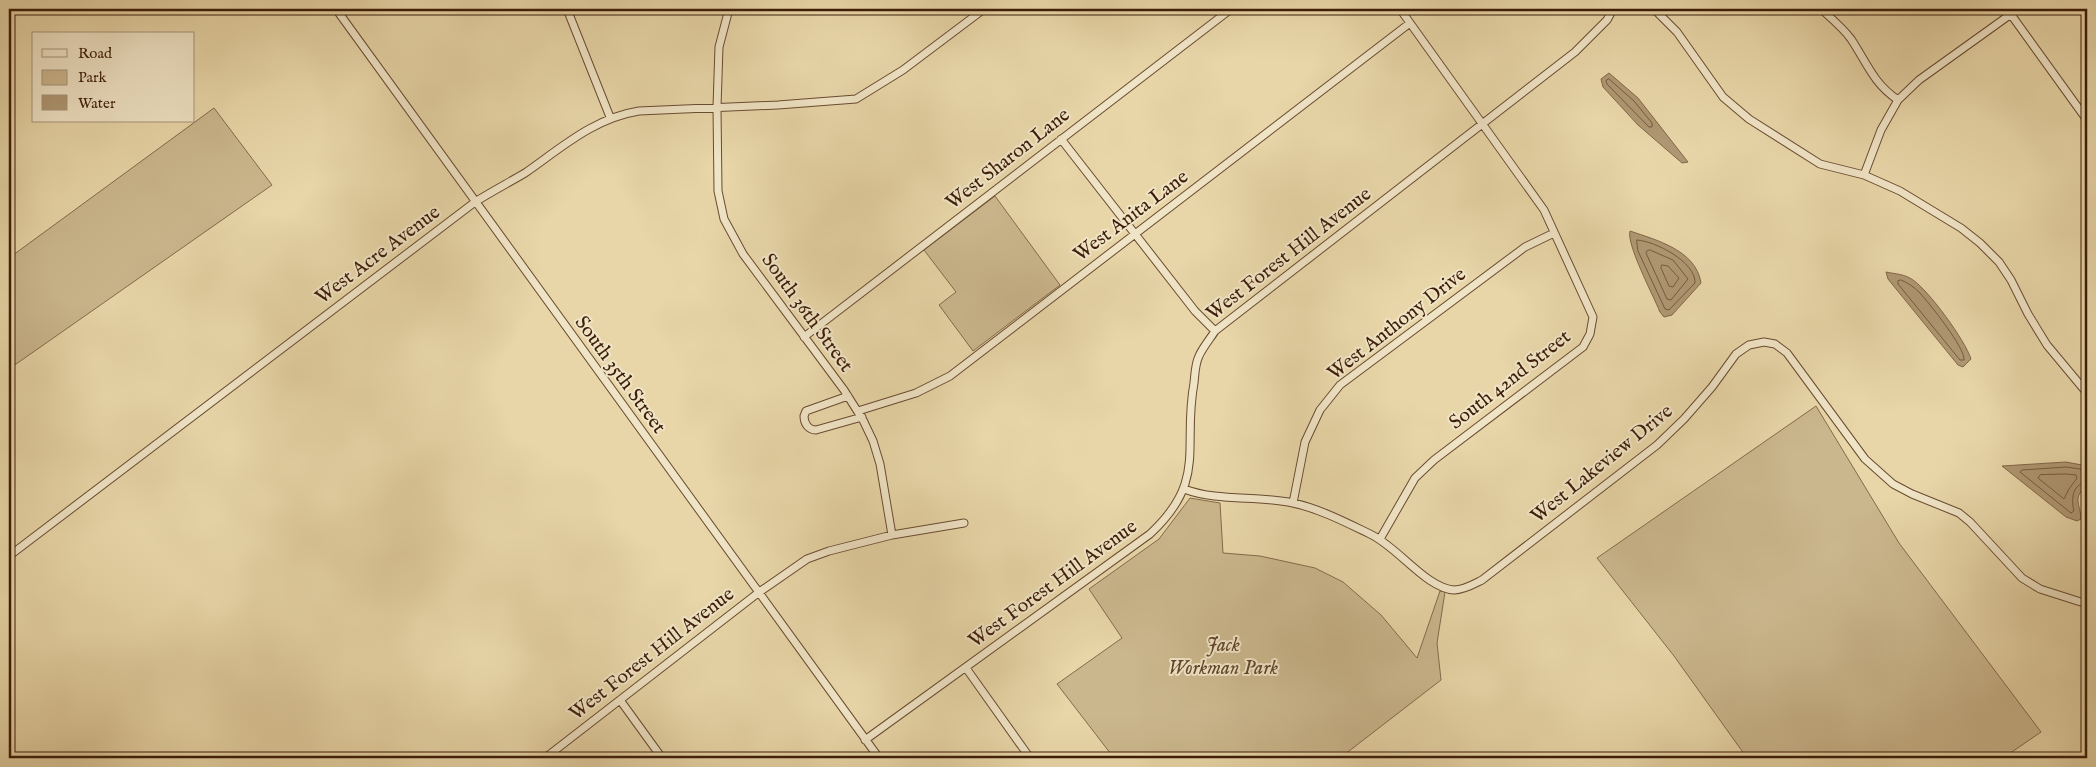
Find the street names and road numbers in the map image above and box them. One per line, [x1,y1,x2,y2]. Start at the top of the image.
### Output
street label: West Sharon Lane [941,103,1075,215]
street label: West Anita Lane [1069,165,1193,267]
street label: West Forest Hill Avenue [1202,182,1376,326]
street label: West Acre Avenue [311,200,445,310]
street label: South 36th Street [756,249,859,377]
street label: West Anthony Drive [1323,262,1471,386]
street label: South 35th Street [569,311,671,439]
street label: South 42nd Street [1444,325,1576,435]
street label: West Lakeview Drive [1526,399,1678,529]
street label: West Forest Hill Avenue [964,514,1142,654]
street label: West Forest Hill Avenue [565,582,739,726]

